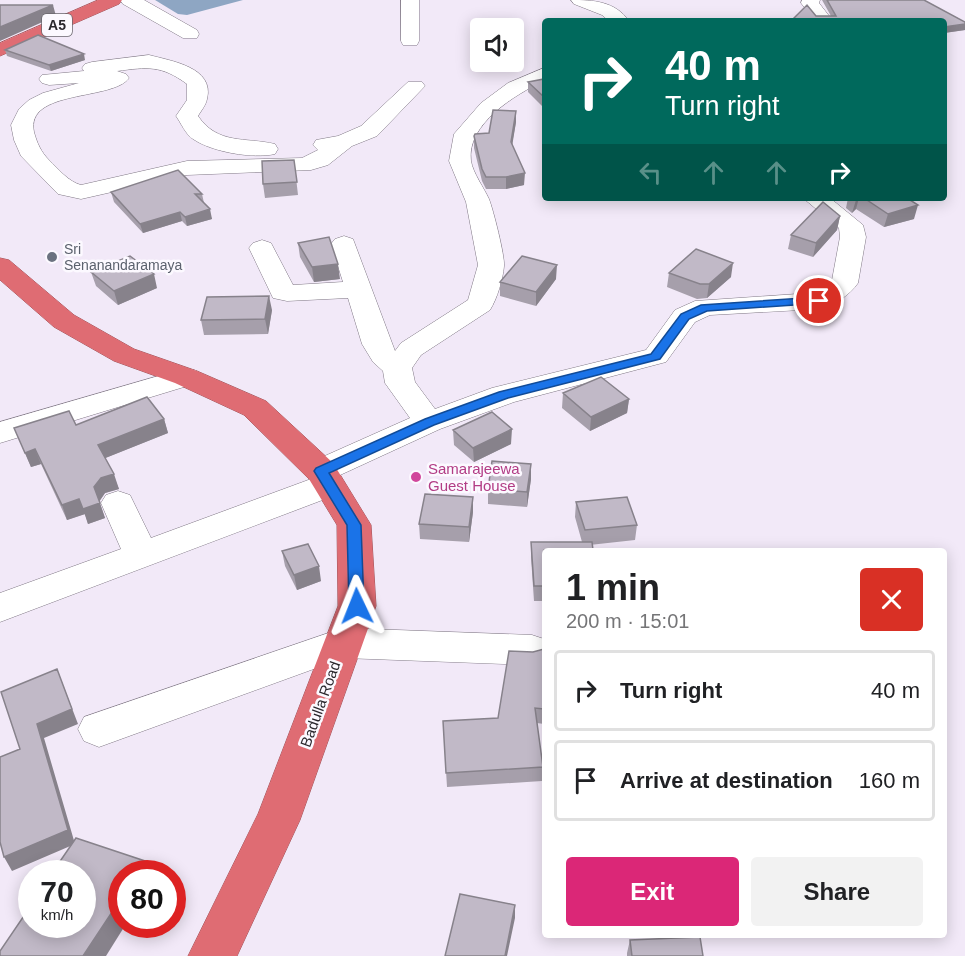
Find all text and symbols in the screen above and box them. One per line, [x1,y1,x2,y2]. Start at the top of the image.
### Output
road number: A5 [42,14,72,36]
map controls [470,18,524,72]
button: sound [470,18,524,72]
icon: right [566,42,644,120]
text: 40 m [665,42,761,89]
text: Turn right [665,91,780,121]
icon: left [634,156,667,189]
icon: ahead [697,156,730,189]
icon: ahead [760,156,793,189]
icon: right [823,156,856,189]
place label: Sri Senanandaramaya [64,241,183,273]
marker: Sri Senanandaramaya [45,250,59,264]
pin [793,275,844,326]
icon: arrive [802,284,835,317]
place label: Samarajeewa Guest House [428,460,520,494]
marker: Samarajeewa Guest House [409,470,423,484]
text: 1 min [566,567,660,608]
button: close [860,568,923,631]
position arrow [325,574,389,638]
text: 200 m · 15:01 [566,610,689,632]
street label: Badulla Road [297,659,343,749]
icon: right [569,674,602,707]
text: Turn right [620,678,722,703]
text: 40 m [871,678,920,703]
icon: arrive [569,764,602,797]
text: Arrive at destination [620,768,833,793]
text: 160 m [859,768,920,793]
button: Exit [566,857,739,926]
button: Share [751,857,923,926]
speed limit sign: 80 [108,860,186,938]
text: 70 [40,875,74,908]
text: km/h [41,906,73,923]

